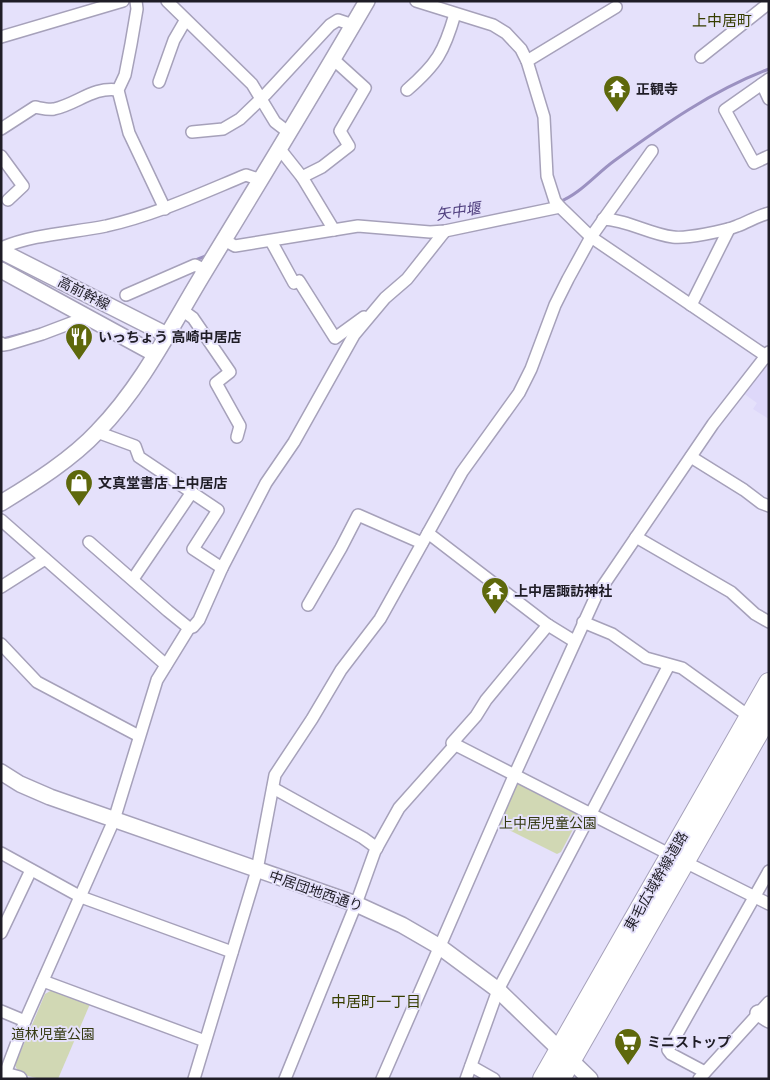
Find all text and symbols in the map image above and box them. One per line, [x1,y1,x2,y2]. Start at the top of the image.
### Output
district label: 上中居町 [692,11,752,30]
temple icon: 正観寺 [602,74,632,113]
place label: 正観寺 [636,80,678,98]
water label: 矢中堰 [434,198,485,224]
street label: 高前幹線 [55,272,113,314]
restaurant icon: いっちょう 高崎中居店 [64,322,94,361]
place label: いっちょう 高崎中居店 [98,328,242,346]
shop icon: 文真堂書店 上中居店 [64,468,94,507]
place label: 文真堂書店 上中居店 [98,474,228,492]
temple icon: 上中居諏訪神社 [480,576,510,615]
place label: 上中居諏訪神社 [514,582,612,600]
park label: 上中居児童公園 [499,814,597,832]
street label: 東毛広域幹線道路 [620,828,692,934]
street label: 中居団地西通り [267,867,365,915]
district label: 中居町一丁目 [331,992,421,1011]
park label: 道林児童公園 [11,1025,95,1043]
supermarket icon: ミニストップ [613,1027,643,1066]
place label: ミニストップ [647,1033,731,1051]

